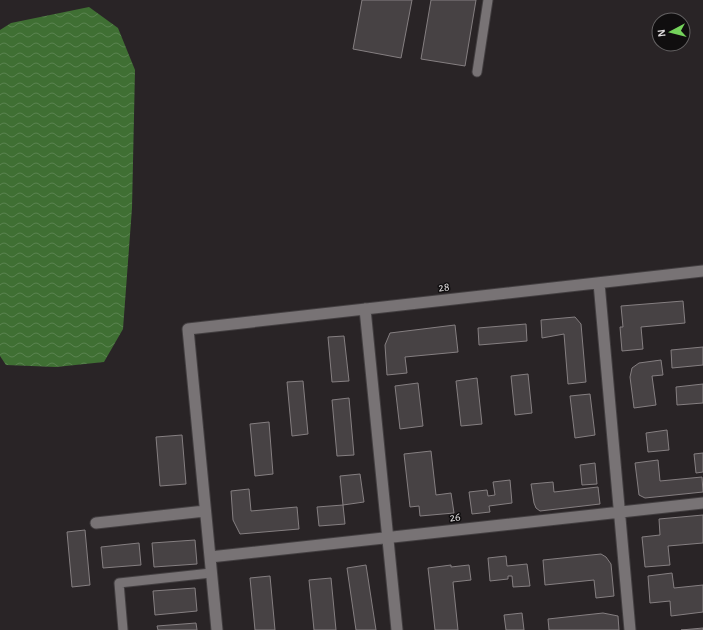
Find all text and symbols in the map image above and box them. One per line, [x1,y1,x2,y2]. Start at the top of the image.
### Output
north arrow [651,12,691,52]
text: N [656,29,667,38]
street label: 28 [438,280,450,294]
street label: 26 [449,510,462,524]

